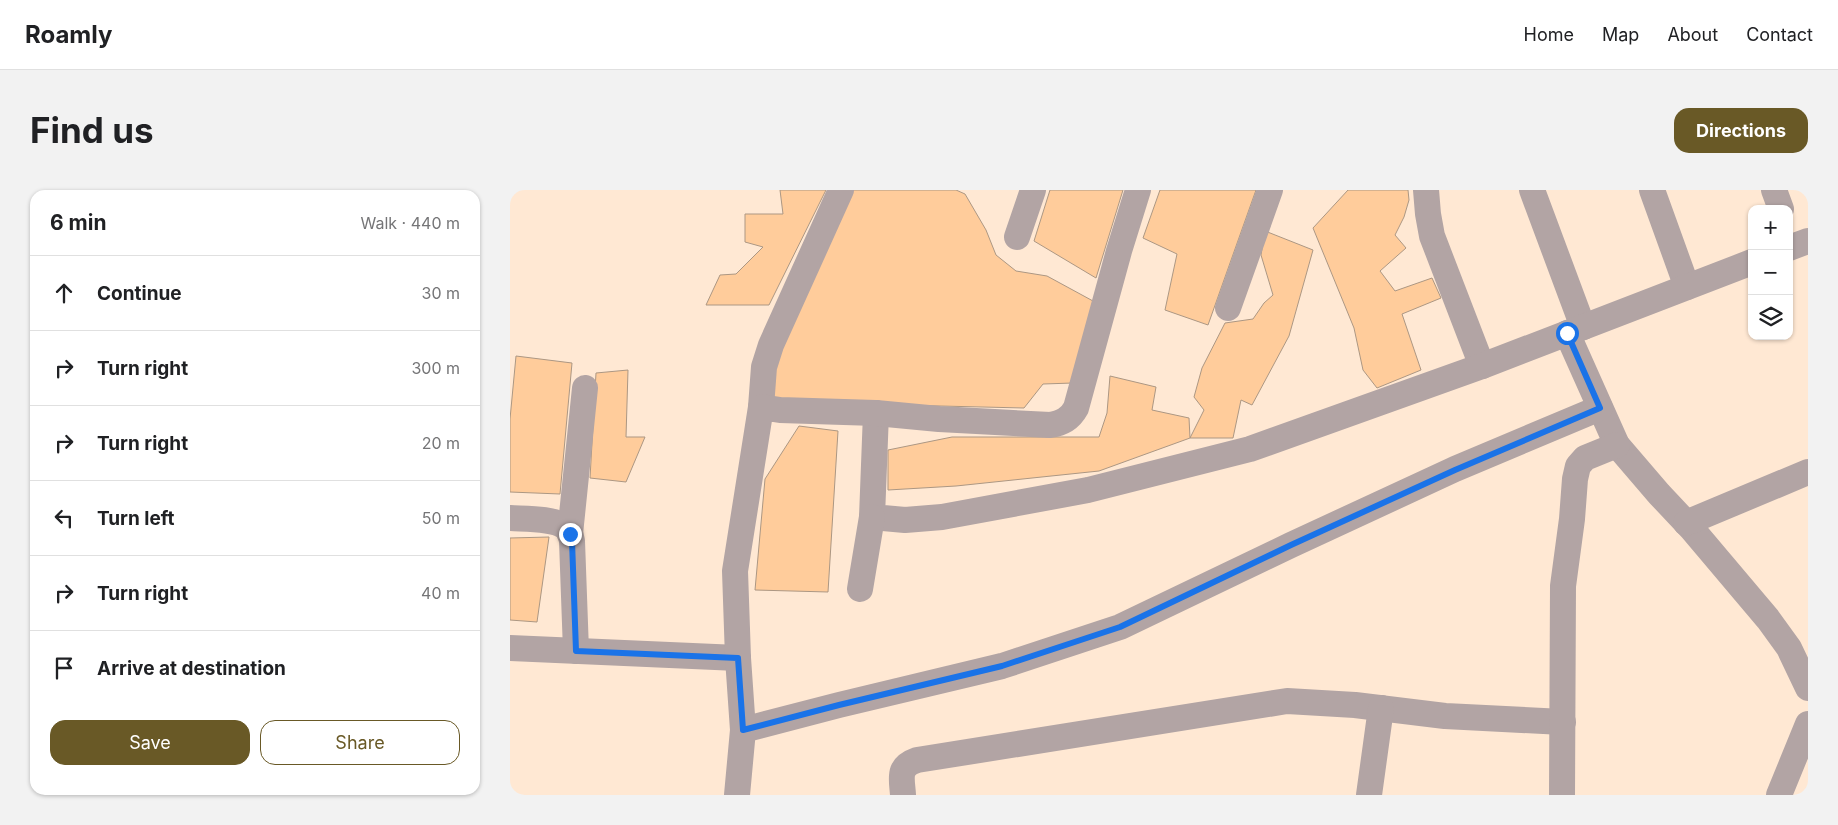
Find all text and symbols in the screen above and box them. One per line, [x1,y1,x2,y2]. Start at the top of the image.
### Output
text: Roamly [25,20,112,49]
text: Home [1524,24,1574,45]
text: Map [1602,24,1639,45]
text: About [1667,24,1718,45]
text: Contact [1746,24,1813,45]
button: Directions [1674,108,1808,153]
text: Find us [30,109,154,151]
map controls [1748,205,1793,340]
button: + [1748,205,1793,250]
text: 6 min [50,210,107,235]
text: Walk · 440 m [361,213,460,233]
button: − [1748,250,1793,295]
icon: ahead [50,279,78,307]
text: Continue [97,282,182,305]
text: 30 m [422,283,460,303]
button: layers [1748,295,1793,340]
route start [1556,322,1579,345]
icon: right [50,354,78,382]
text: Turn right [97,357,188,380]
text: 300 m [411,358,460,378]
icon: right [50,429,78,457]
text: Turn right [97,432,188,455]
text: 20 m [422,433,460,453]
icon: left [50,504,78,532]
text: Turn left [97,507,175,530]
text: 50 m [422,508,460,528]
route end [559,523,582,546]
icon: right [50,579,78,607]
text: Turn right [97,582,188,605]
text: 40 m [421,583,460,603]
icon: arrive [50,654,78,682]
text: Arrive at destination [97,657,286,680]
button: Save [50,720,250,765]
button: Share [260,720,460,765]

